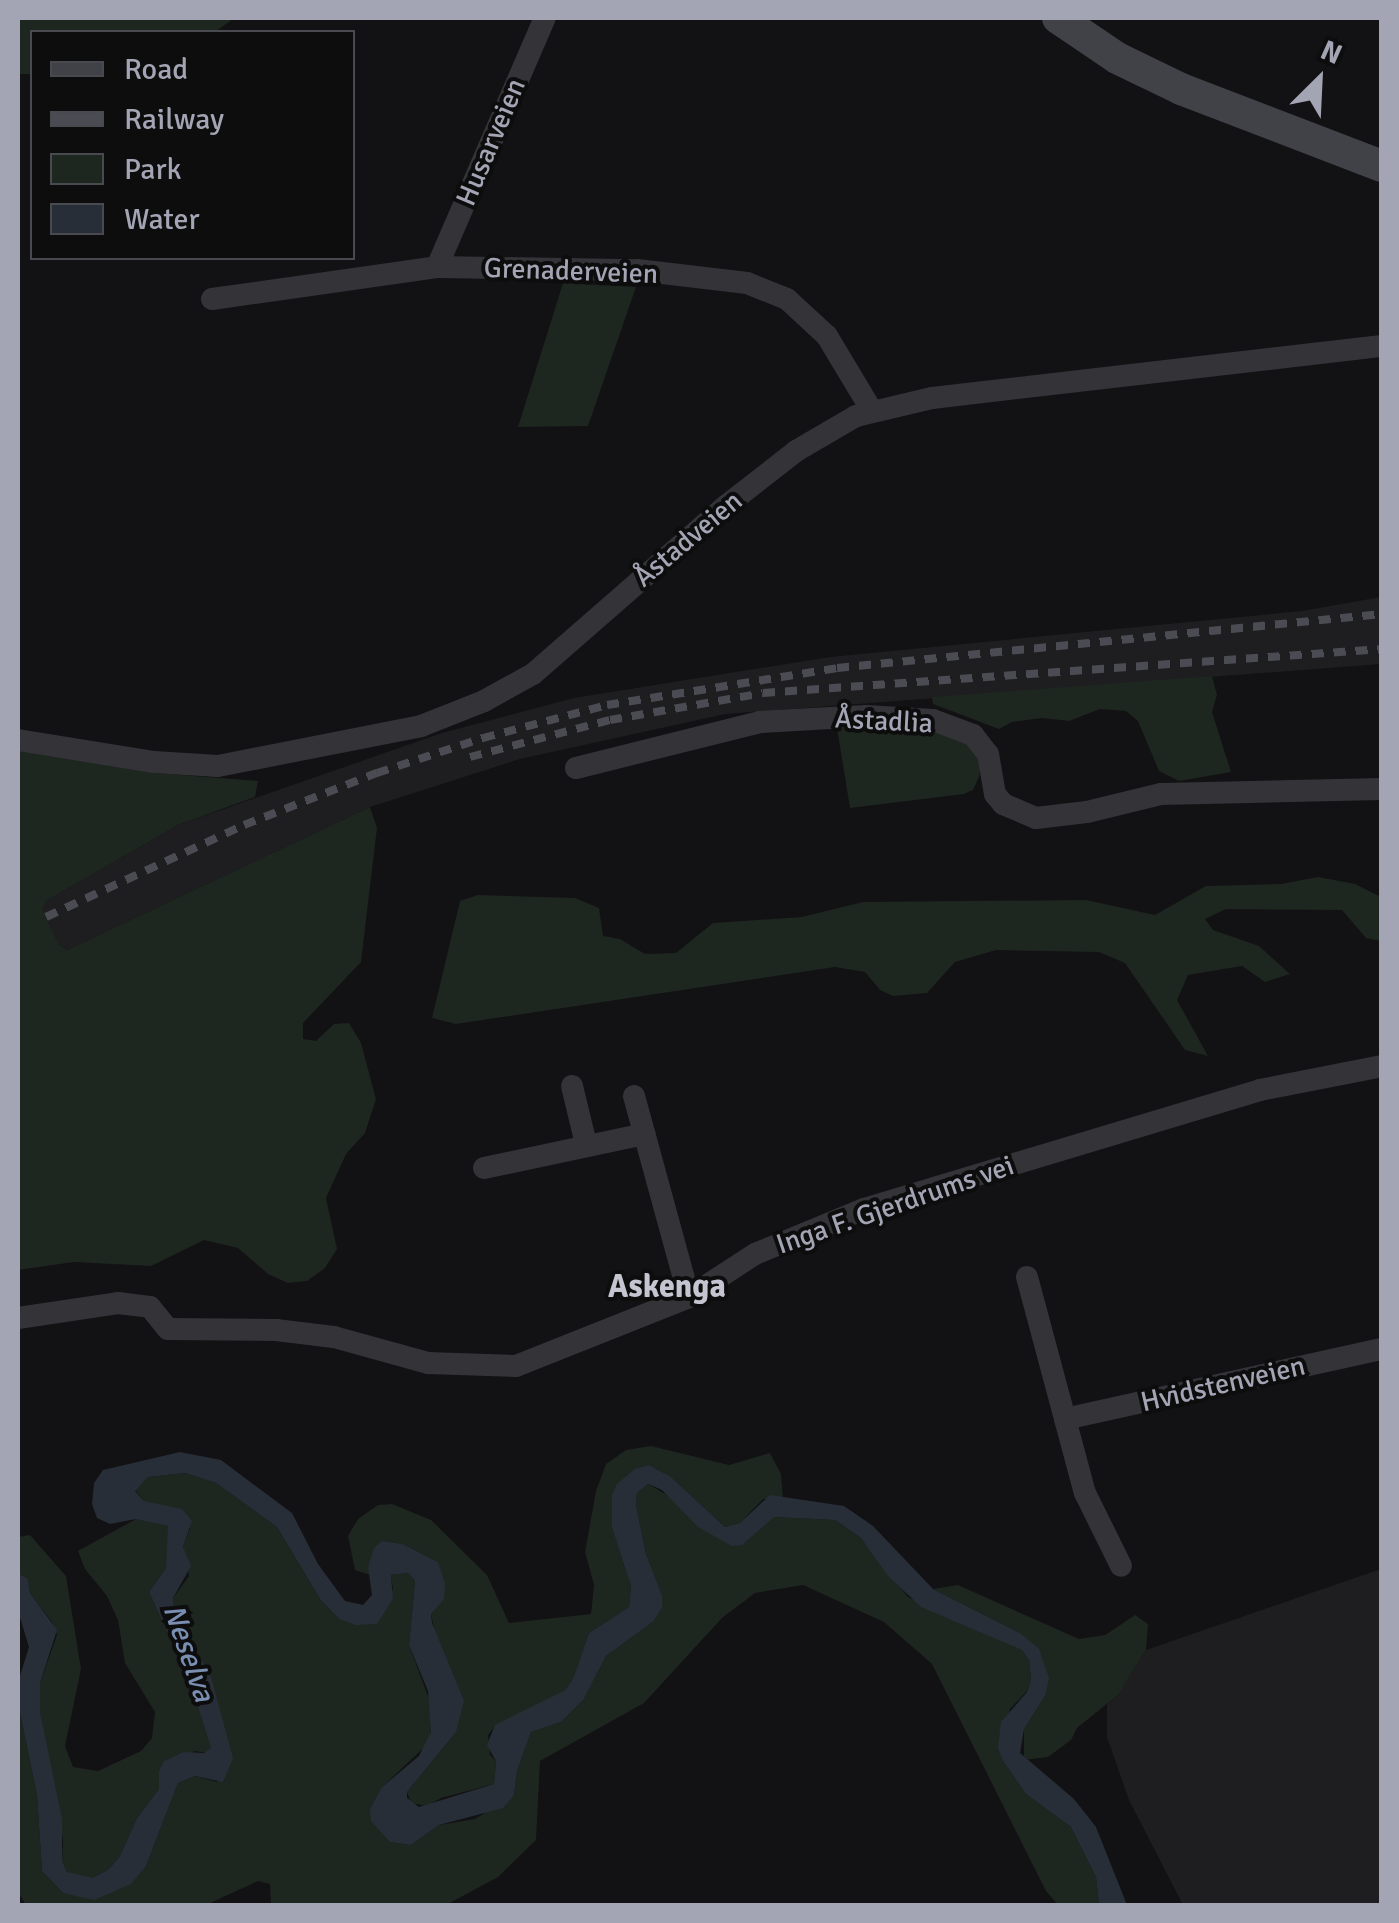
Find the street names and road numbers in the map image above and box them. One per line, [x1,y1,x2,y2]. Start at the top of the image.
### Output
street label: Husarveien [449,73,533,211]
street label: Grenaderveien [483,251,659,291]
street label: Åstadveien [627,484,749,594]
street label: Åstadlia [834,702,934,740]
street label: Inga F. Gjerdrums vei [772,1149,1018,1261]
street label: Hvidstenveien [1138,1349,1308,1419]

